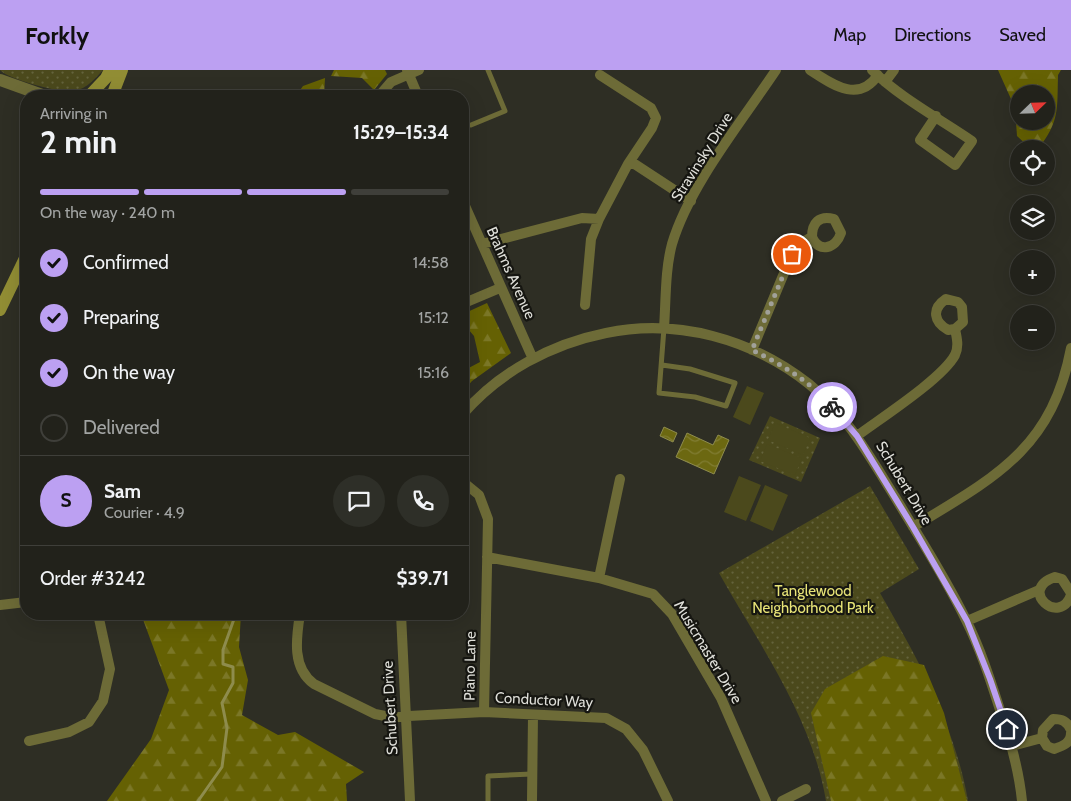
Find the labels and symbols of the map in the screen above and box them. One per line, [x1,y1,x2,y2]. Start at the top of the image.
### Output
north arrow [1010,85,1055,130]
street label: Stravinsky Drive [667,109,737,205]
street label: Brahms Avenue [483,224,540,322]
pin [771,233,813,275]
courier [807,382,857,432]
street label: Schubert Drive [872,438,936,528]
park label: Tanglewood Neighborhood Park [752,582,874,617]
street label: Musicmaster Drive [670,597,746,707]
street label: Piano Lane [460,631,480,701]
street label: Schubert Drive [379,660,401,756]
street label: Conductor Way [495,688,594,712]
pin [986,708,1028,750]

